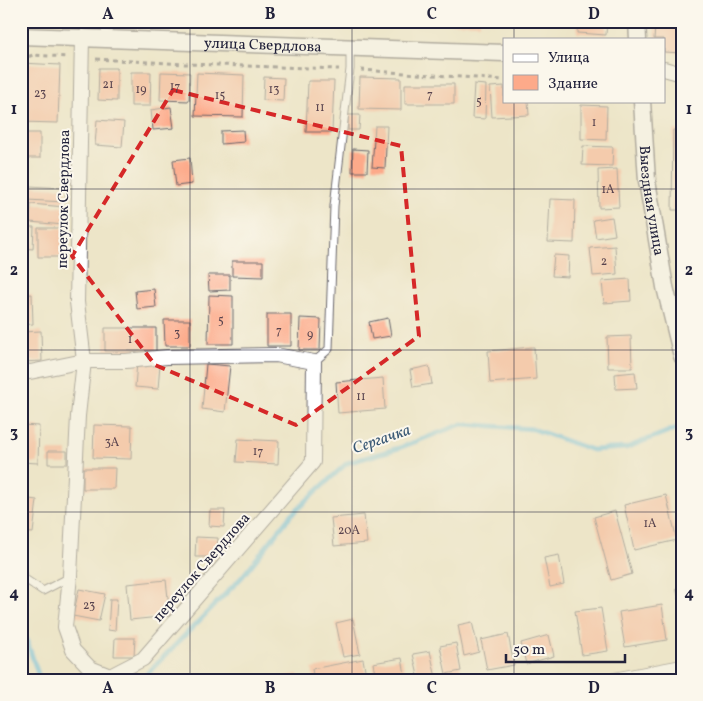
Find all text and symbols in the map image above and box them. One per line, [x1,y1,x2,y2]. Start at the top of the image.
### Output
text: A [102,4,114,26]
text: B [265,4,276,26]
text: C [427,4,437,26]
text: D [588,4,600,26]
street label: улица Свердлова [204,33,322,59]
legend [503,38,666,102]
text: Улица [548,48,590,69]
text: Здание [548,74,598,95]
house number: 21 [102,77,114,93]
house number: 17 [170,79,180,95]
house number: 19 [136,82,146,98]
house number: 13 [269,82,279,98]
house number: 23 [34,86,46,102]
house number: 7 [427,87,433,103]
house number: 15 [215,88,225,104]
house number: 5 [476,94,482,110]
text: 1 [11,99,17,121]
text: 1 [686,99,692,121]
house number: 11 [315,100,325,116]
house number: 1 [592,115,596,131]
street label: переулок Свердлова [53,129,76,269]
street label: Выездная улица [633,145,668,257]
house number: 1А [601,182,615,198]
house number: 2 [601,254,607,270]
text: 2 [10,260,18,282]
text: 2 [685,260,693,282]
house number: 5 [218,313,224,329]
house number: 7 [276,323,282,339]
house number: 3 [174,326,180,342]
house number: 9 [307,327,313,343]
house number: 1 [128,332,132,348]
house number: 11 [356,389,366,405]
water label: Сергачка [350,420,414,460]
text: 3 [10,422,18,444]
text: 3 [685,422,693,444]
house number: 3А [105,435,120,451]
house number: 17 [253,444,263,460]
street label: переулок Свердлова [149,509,256,627]
house number: 1А [643,516,657,532]
house number: 20А [338,523,361,539]
text: 4 [9,583,19,605]
text: 4 [684,583,694,605]
house number: 23 [83,598,95,614]
scale bar [506,631,624,663]
text: 50 m [513,640,545,661]
text: A [102,678,114,700]
text: B [265,678,276,700]
text: C [427,678,437,700]
text: D [588,678,600,700]

